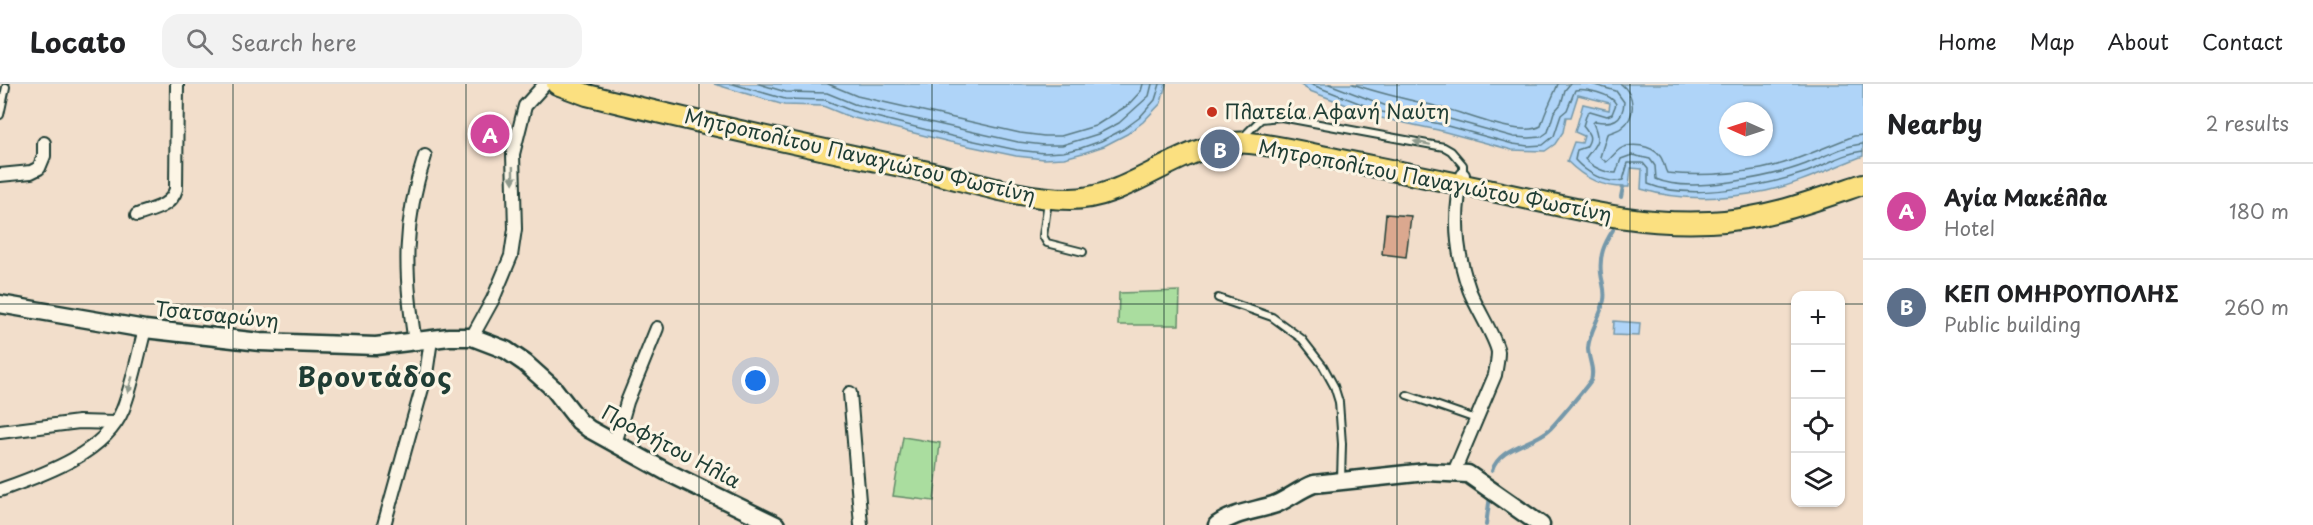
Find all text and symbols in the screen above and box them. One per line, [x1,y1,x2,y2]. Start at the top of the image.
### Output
search box [162,14,582,68]
text: Locato [30,20,126,63]
icon: search [183,25,216,58]
text: Search here [231,25,357,58]
text: Home [1938,25,1997,57]
text: Map [2030,25,2075,57]
text: About [2108,25,2169,57]
text: Contact [2202,25,2283,57]
place label: Πλατεία Αφανή Ναύτη [1224,96,1449,126]
street label: Μητροπολίτου Παναγιώτου Φωστίνη [682,100,1039,210]
north arrow [1719,102,1773,156]
text: Nearby [1887,104,1982,143]
marker: Πλατεία Αφανή Ναύτη [1205,105,1219,119]
text: 2 results [2206,108,2289,138]
pin: A [470,112,510,156]
pin: B [1200,126,1240,172]
street label: Μητροπολίτου Παναγιώτου Φωστίνη [1256,131,1614,229]
one-way arrow [1412,138,1431,147]
one-way arrow [508,166,518,185]
text: Αγία Μακέλλα [1944,180,2108,213]
text: A [1899,196,1914,226]
text: 180 m [2229,196,2289,226]
text: Hotel [1944,213,1995,243]
text: ΚΕΠ ΟΜΗΡΟΥΠΟΛΗΣ [1944,276,2179,309]
map controls [1791,291,1845,507]
button: + [1791,291,1845,345]
text: B [1900,292,1913,322]
text: 260 m [2224,292,2289,322]
street label: Τσατσαρώνη [154,293,281,335]
text: Public building [1944,309,2081,339]
button: − [1791,345,1845,399]
district label: Βροντάδος [297,357,453,396]
your location [741,366,770,395]
one-way arrow [125,376,134,394]
street label: Προφήτου Ηλία [597,397,746,495]
button: locate [1791,399,1845,453]
button: layers [1791,453,1845,507]

